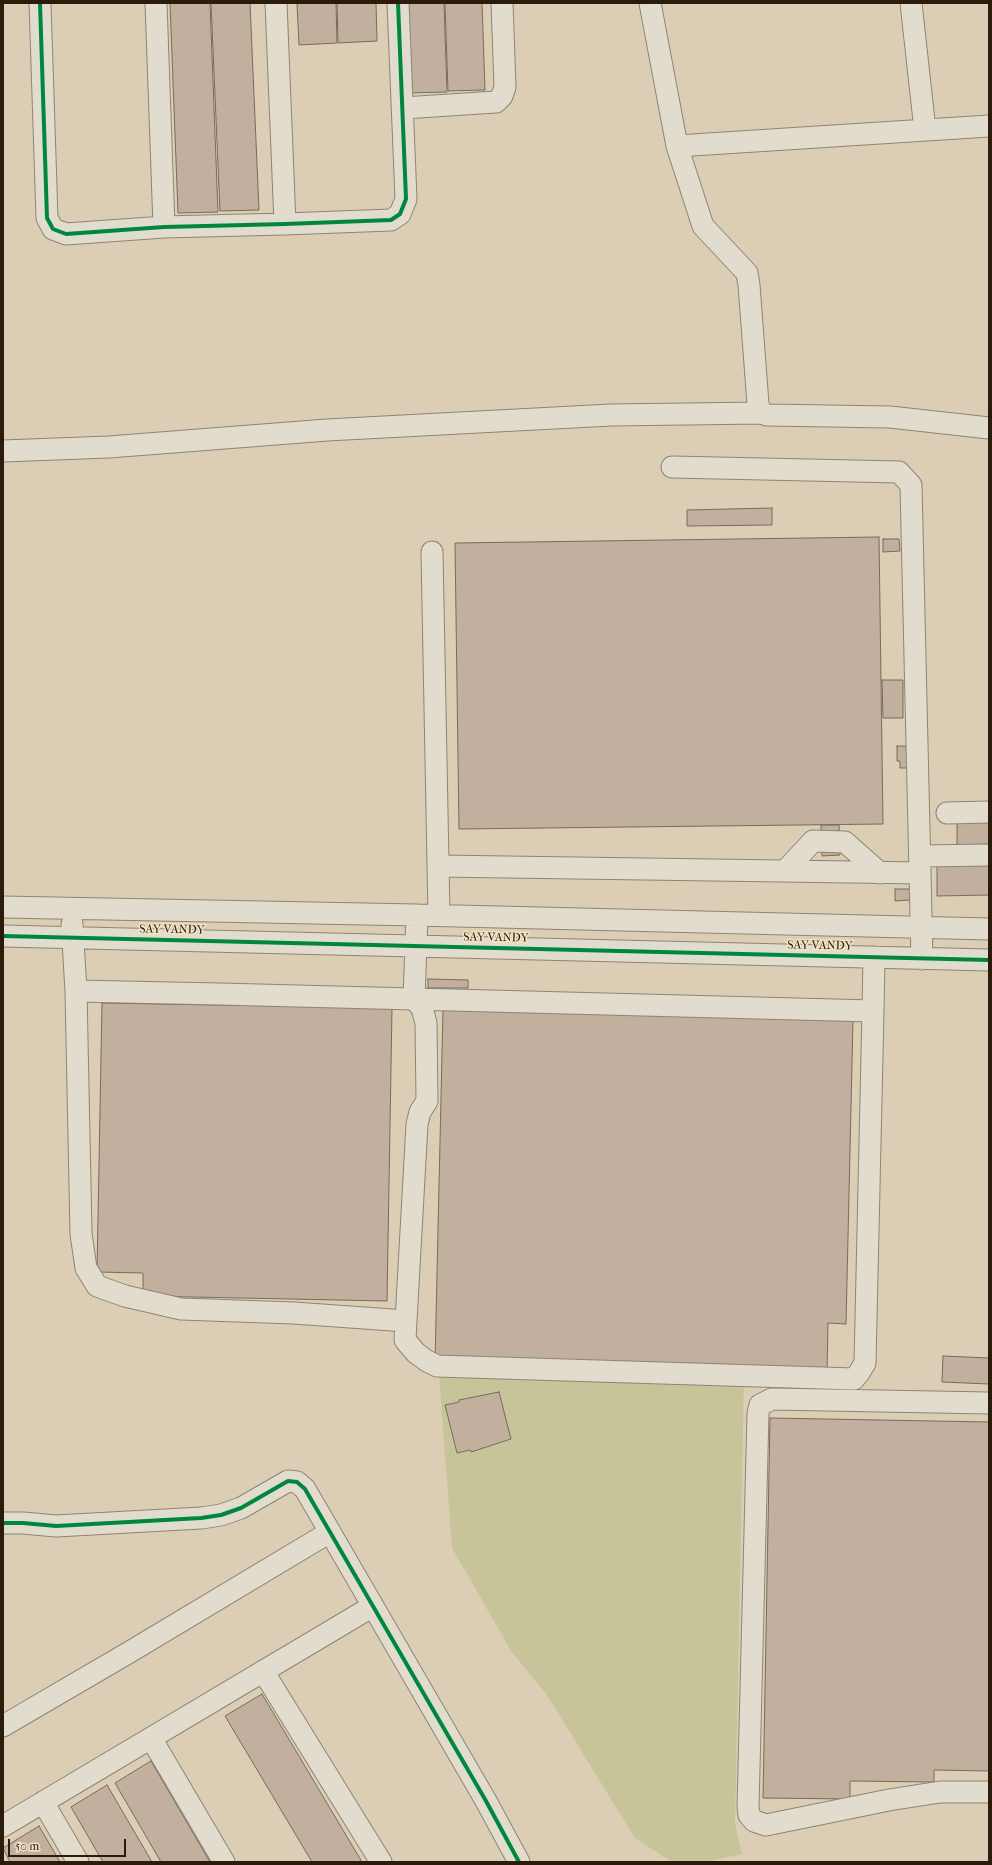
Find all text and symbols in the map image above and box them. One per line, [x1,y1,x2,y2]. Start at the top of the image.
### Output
street label: SAY VANDY [139,922,205,938]
street label: SAY VANDY [463,930,529,946]
street label: SAY VANDY [787,938,853,954]
scale bar [10,1831,128,1857]
text: 50 m [15,1839,39,1853]

